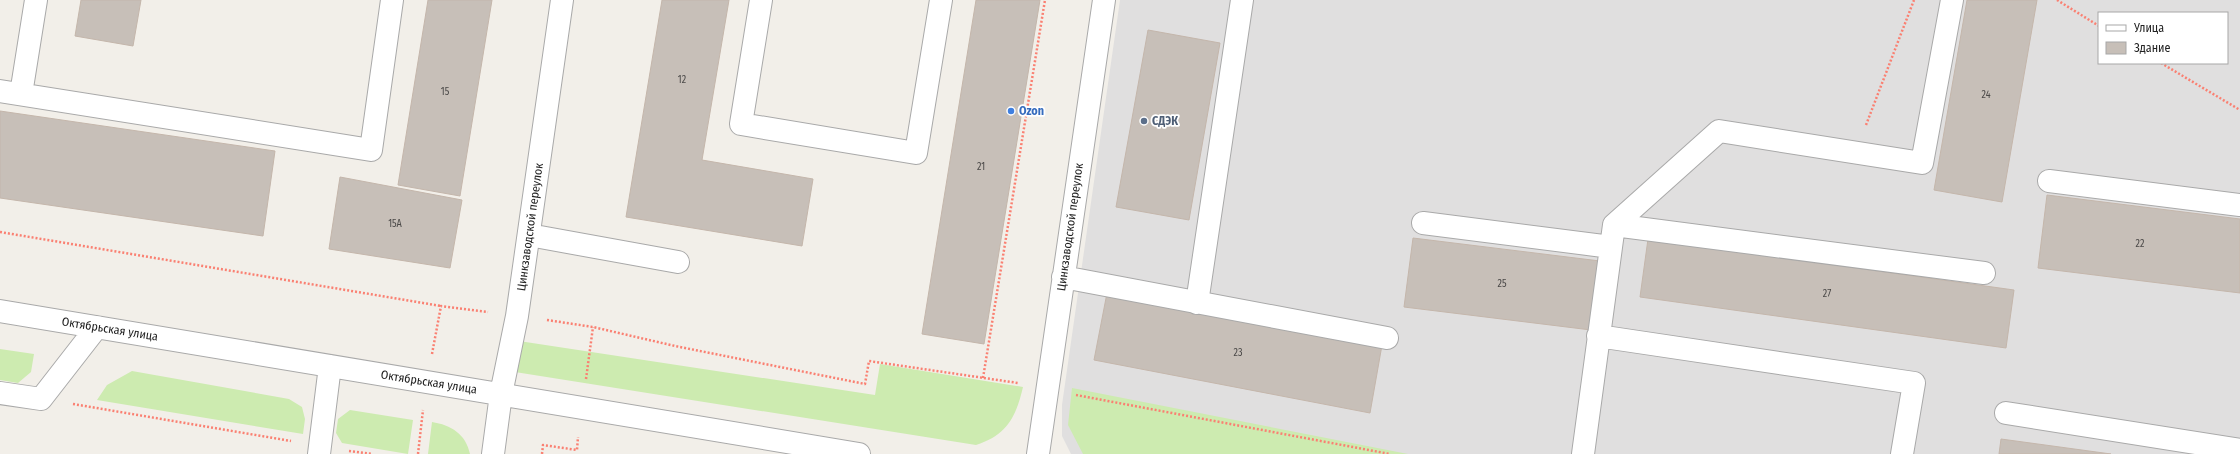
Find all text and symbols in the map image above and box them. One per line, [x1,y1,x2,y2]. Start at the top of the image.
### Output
legend [2098,12,2228,64]
text: Улица [2133,21,2164,35]
text: Здание [2134,41,2170,55]
house number: 12 [678,74,687,86]
house number: 15 [441,86,450,98]
house number: 24 [1981,89,1991,101]
place label: Ozon [1019,104,1044,118]
marker: Ozon [1006,106,1016,116]
place label: СДЭК [1152,114,1178,128]
marker: СДЭК [1139,116,1149,126]
house number: 21 [977,161,985,173]
street label: Цинкзаводской переулок [514,162,546,292]
street label: Цинкзаводской переулок [1054,162,1086,292]
house number: 15А [388,218,403,230]
house number: 22 [2136,238,2145,250]
house number: 25 [1498,278,1507,290]
house number: 27 [1823,288,1831,300]
street label: Октябрьская улица [61,314,159,344]
house number: 23 [1234,347,1243,359]
street label: Октябрьская улица [380,367,478,397]

